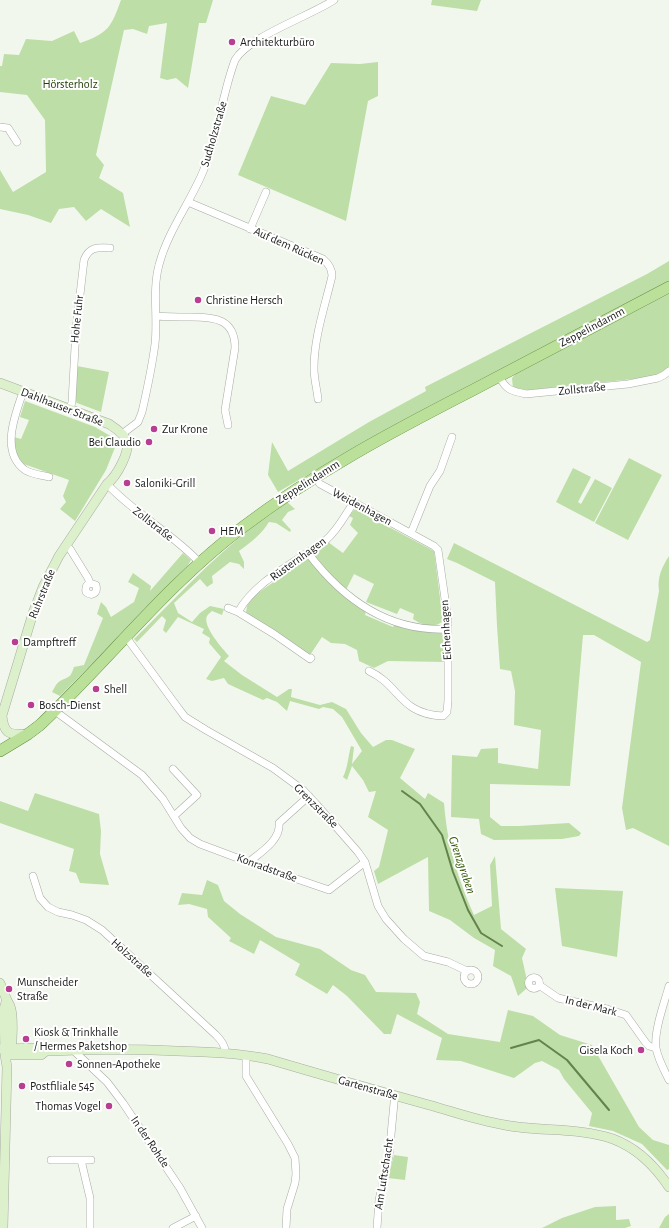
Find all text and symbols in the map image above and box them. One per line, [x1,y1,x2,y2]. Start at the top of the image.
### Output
place label: Architekturbüro [240,35,315,49]
marker: Architekturbüro [227,37,237,47]
park label: Hörsterholz [42,77,98,91]
street label: Sudholzstraße [198,99,230,169]
street label: Auf dem Rücken [251,224,327,268]
place label: Christine Hersch [206,293,283,307]
street label: Hohe Fuhr [67,294,87,344]
marker: Christine Hersch [193,295,203,305]
street label: Zeppelindamm [557,304,627,350]
street label: Zollstraße [558,379,606,399]
street label: Dahlhauser Straße [19,385,105,429]
place label: Zur Krone [162,422,208,436]
marker: Zur Krone [149,424,159,434]
place label: Bei Claudio [88,435,141,449]
marker: Bei Claudio [144,437,154,447]
street label: Zeppelindamm [274,457,342,507]
place label: Saloniki-Grill [135,476,196,490]
marker: Saloniki-Grill [122,478,132,488]
street label: Weidenhagen [330,485,394,529]
street label: Zollstraße [130,504,176,544]
place label: HEM [220,524,243,538]
marker: HEM [207,526,217,536]
street label: Rüsternhagen [267,534,329,584]
street label: Ruhrstraße [26,567,58,621]
street label: Eichenhagen [437,599,455,661]
place label: Dampftreff [23,635,76,649]
marker: Dampftreff [10,637,20,647]
place label: Shell [104,682,127,696]
marker: Shell [91,684,101,694]
place label: Bosch-Dienst [39,698,100,712]
marker: Bosch-Dienst [26,700,36,710]
street label: Grenzstraße [291,781,341,831]
water label: Grenzgraben [445,834,479,896]
street label: Konradstraße [235,850,299,886]
street label: Holzstraße [108,935,156,981]
place label: Munscheider Straße [17,975,78,1003]
marker: Munscheider Straße [4,984,14,994]
street label: In der Mark [564,993,618,1019]
place label: Kiosk & Trinkhalle / Hermes Paketshop [34,1025,127,1053]
marker: Kiosk & Trinkhalle / Hermes Paketshop [21,1034,31,1044]
place label: Gisela Koch [579,1043,633,1057]
marker: Gisela Koch [636,1045,646,1055]
place label: Sonnen-Apotheke [77,1057,160,1071]
marker: Sonnen-Apotheke [64,1059,74,1069]
street label: Gartenstraße [336,1073,400,1103]
place label: Postfiliale 545 [30,1079,94,1093]
marker: Postfiliale 545 [17,1081,27,1091]
place label: Thomas Vogel [35,1099,101,1113]
marker: Thomas Vogel [104,1101,114,1111]
street label: In der Rohde [128,1114,172,1170]
street label: Am Luftschacht [371,1137,397,1211]

